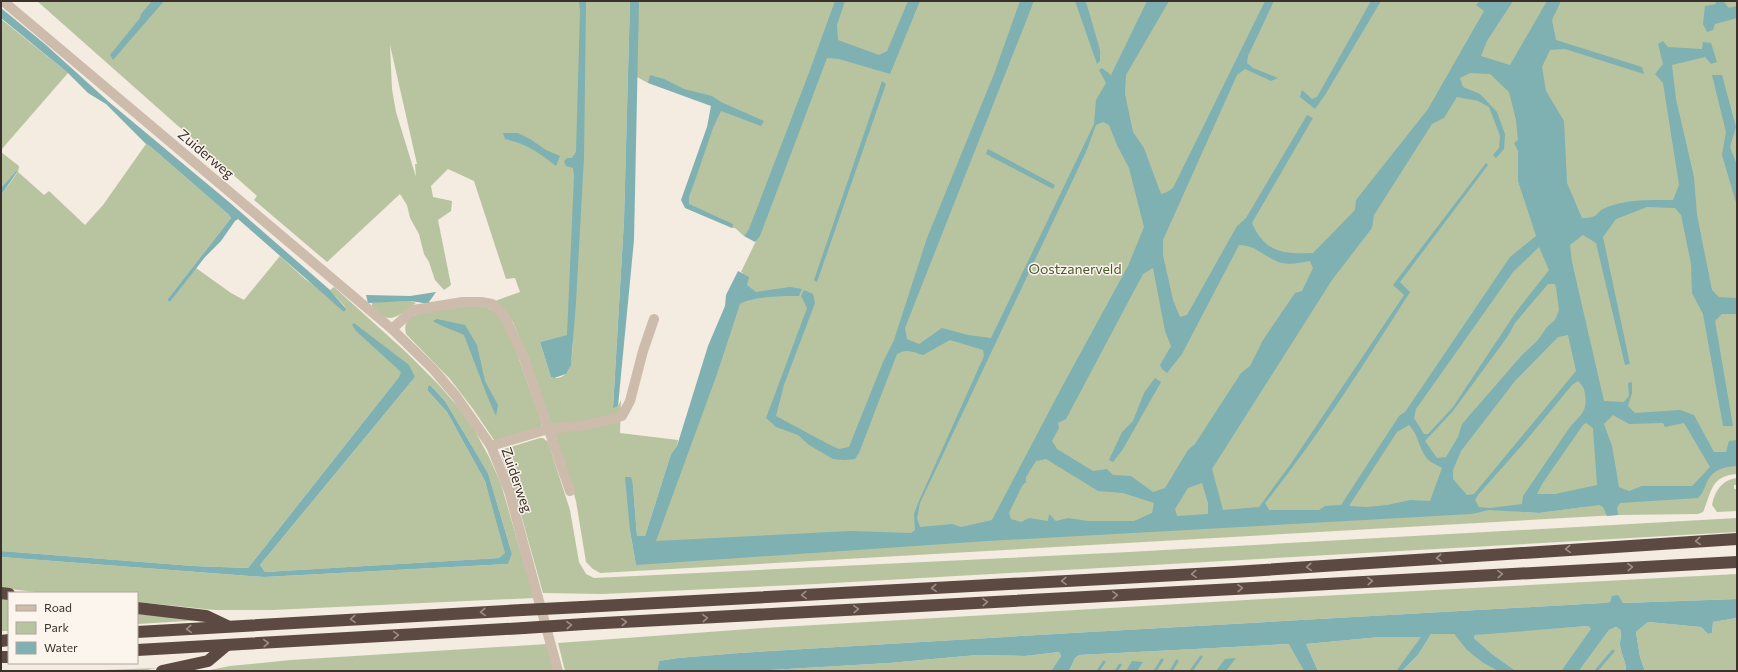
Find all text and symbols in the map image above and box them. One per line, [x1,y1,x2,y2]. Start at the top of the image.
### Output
street label: Zuiderweg [175,125,238,182]
park label: Oostzanerveld [1029,260,1121,277]
street label: Zuiderweg [498,445,537,515]
one-way arrow [1695,537,1701,546]
one-way arrow [1565,545,1571,554]
one-way arrow [1436,554,1442,563]
one-way arrow [1306,563,1312,572]
one-way arrow [1627,563,1633,572]
one-way arrow [1191,570,1197,579]
one-way arrow [1497,570,1503,579]
one-way arrow [1061,577,1067,586]
one-way arrow [1367,577,1373,586]
one-way arrow [931,584,937,592]
one-way arrow [1237,584,1243,593]
one-way arrow [801,591,807,599]
one-way arrow [1112,591,1118,599]
legend [8,592,138,664]
one-way arrow [982,598,988,606]
text: Road [44,600,72,614]
one-way arrow [853,605,859,614]
one-way arrow [480,608,486,616]
one-way arrow [702,613,708,622]
one-way arrow [350,615,356,624]
one-way arrow [621,618,627,627]
text: Park [44,620,70,634]
one-way arrow [566,621,572,630]
one-way arrow [186,625,192,634]
one-way arrow [393,631,399,640]
one-way arrow [263,638,269,647]
text: Water [44,640,78,654]

